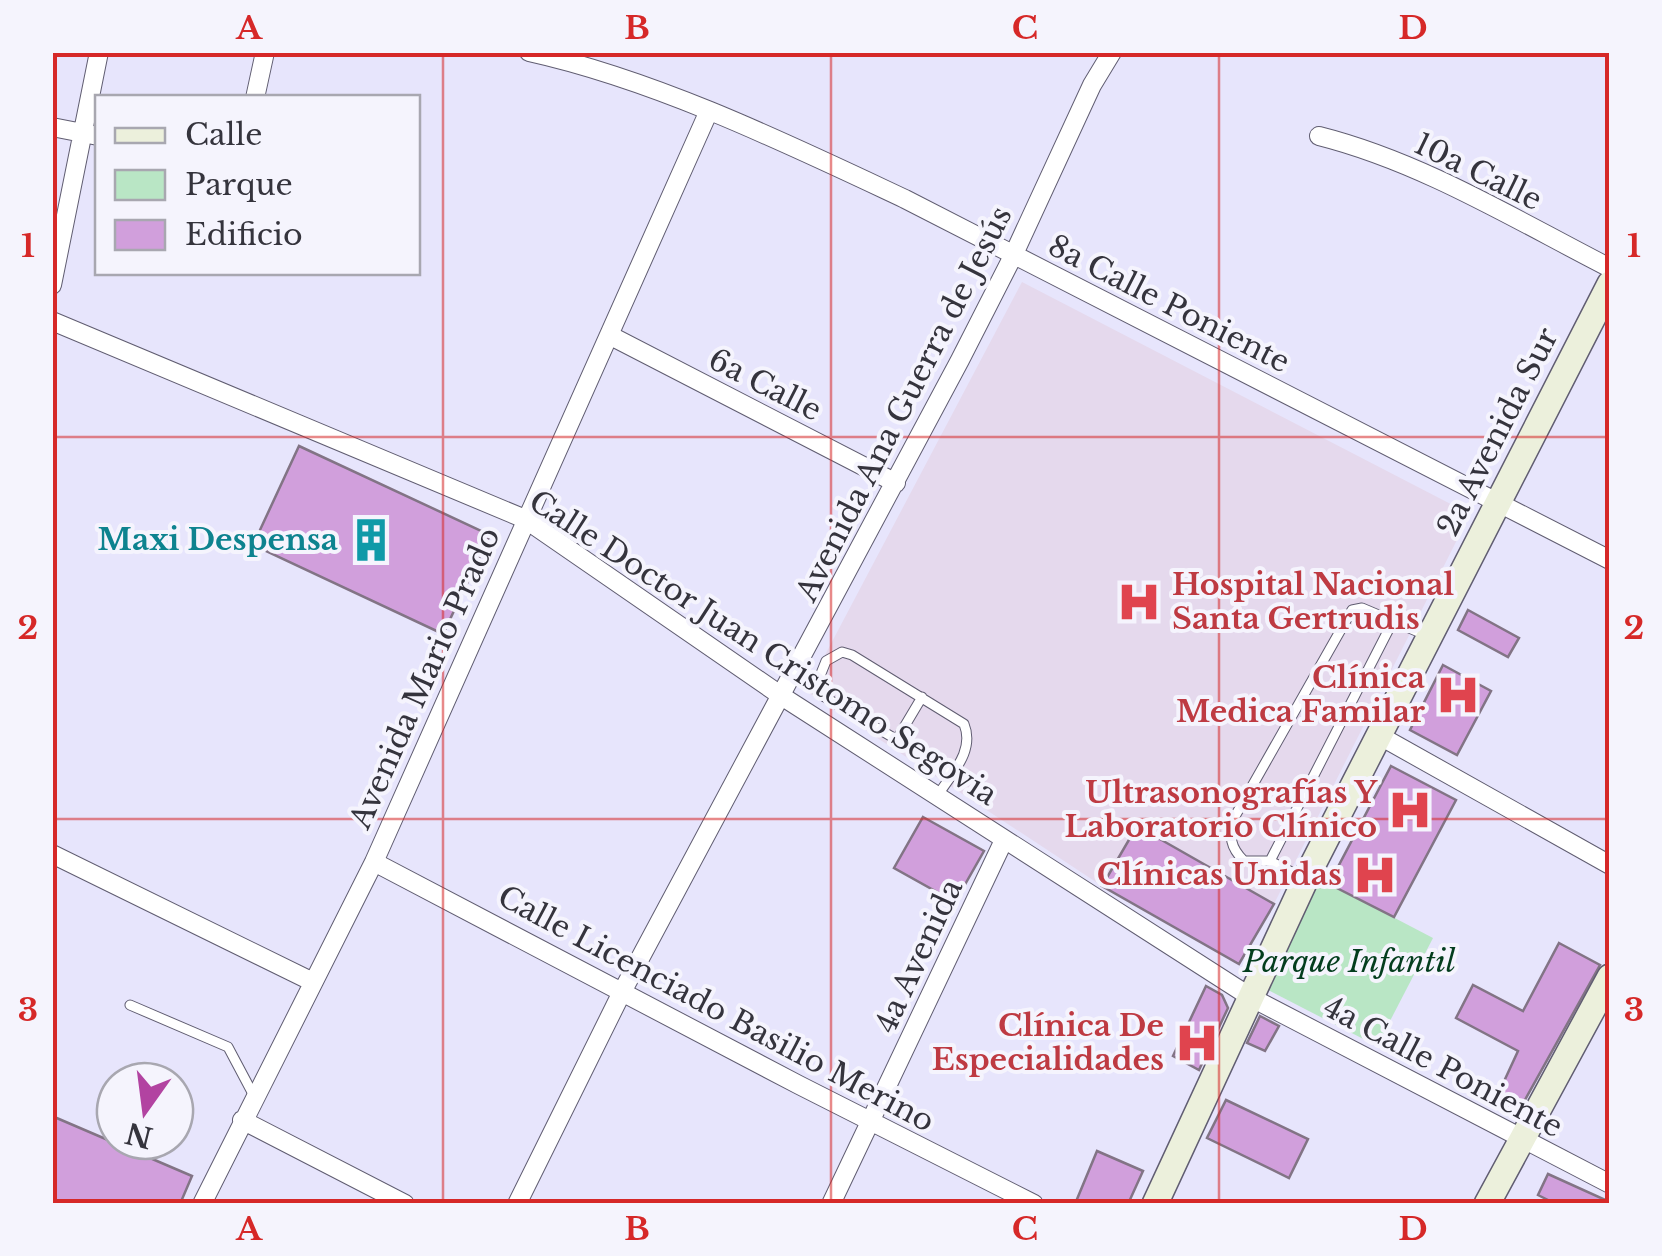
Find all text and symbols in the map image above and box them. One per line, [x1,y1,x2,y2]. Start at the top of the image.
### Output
text: A [235,8,263,48]
text: B [624,8,650,48]
text: C [1012,8,1038,48]
text: D [1398,8,1428,48]
legend [95,95,420,275]
text: Calle [185,116,262,153]
street label: 10a Calle [1409,125,1548,218]
text: Parque [185,166,293,203]
street label: Avenida Ana Guerra de Jesús [787,200,1020,608]
text: Edificio [185,216,303,253]
text: 1 [21,226,35,266]
text: 1 [1627,226,1641,266]
street label: 8a Calle Poniente [1042,227,1296,380]
street label: 2a Avenida Sur [1429,321,1566,542]
street label: 6a Calle [703,340,828,429]
street label: Calle Doctor Juan Cristomo Segovia [522,482,1005,813]
building icon: Maxi Despensa [347,516,395,564]
place label: Maxi Despensa [98,521,338,558]
street label: Avenida Mario Prado [341,521,508,835]
place label: Hospital Nacional Santa Gertrudis [1172,566,1454,637]
hospital icon: Hospital Nacional Santa Gertrudis [1115,578,1163,626]
text: 2 [18,608,38,648]
text: 2 [1624,608,1644,648]
place label: Clínica Medica Familar [1176,659,1425,730]
hospital icon: Clínica Medica Familar [1434,671,1482,719]
place label: Ultrasonografías Y Laboratorio Clínico [1065,774,1378,845]
hospital icon: Ultrasonografías Y Laboratorio Clínico [1386,786,1434,834]
hospital icon: Clínicas Unidas [1351,851,1399,899]
place label: Clínicas Unidas [1097,856,1342,893]
street label: 4a Avenida [867,873,970,1039]
street label: Calle Licenciado Basilio Merino [492,877,941,1140]
park label: Parque Infantil [1242,943,1456,980]
street label: 4a Calle Poniente [1318,988,1569,1145]
text: 3 [18,990,38,1030]
text: 3 [1624,990,1644,1030]
place label: Clínica De Especialidades [932,1007,1164,1078]
hospital icon: Clínica De Especialidades [1173,1019,1221,1067]
north arrow [95,1061,195,1161]
text: N [122,1115,156,1155]
text: A [235,1209,263,1249]
text: B [624,1209,650,1249]
text: C [1012,1209,1038,1249]
text: D [1398,1209,1428,1249]

